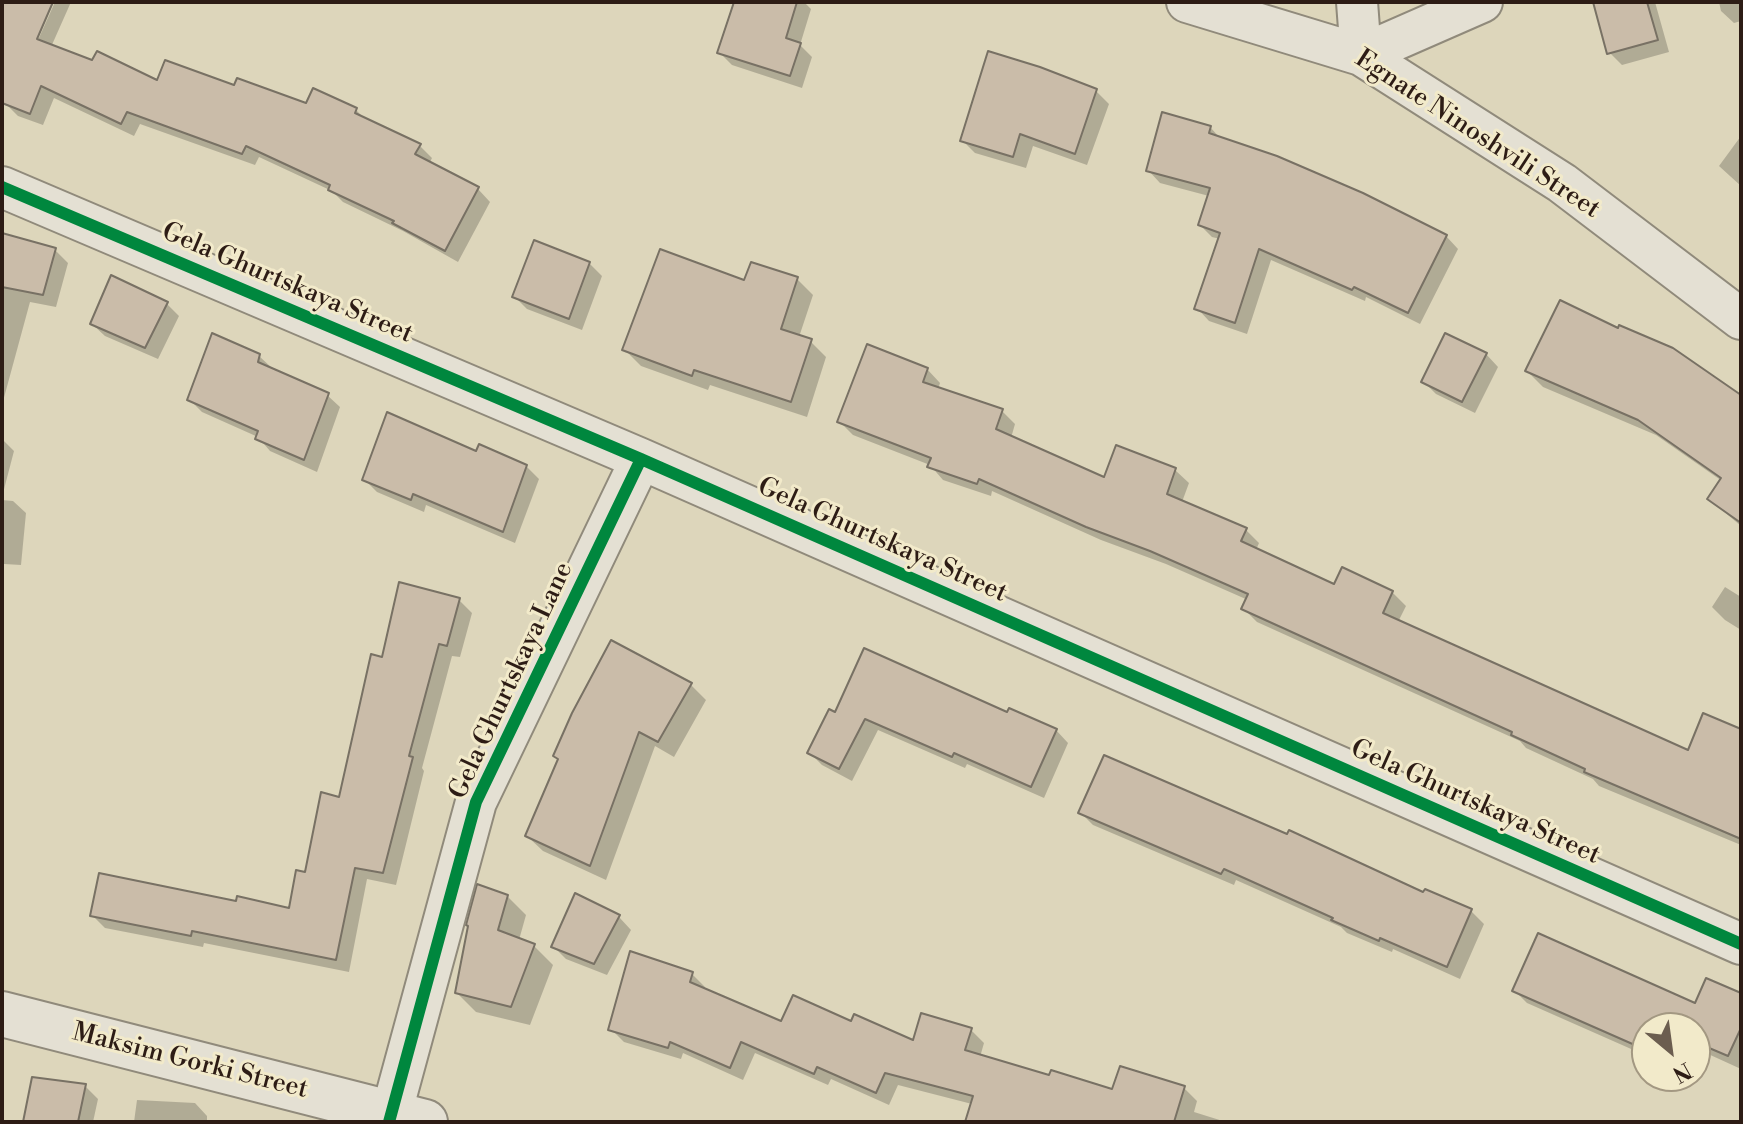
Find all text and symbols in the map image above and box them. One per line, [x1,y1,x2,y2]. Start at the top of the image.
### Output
street label: Egnate Ninoshvili Street [1349,44,1605,226]
street label: Gela Ghurtskaya Street [157,217,417,351]
street label: Gela Ghurtskaya Street [753,472,1011,610]
street label: Gela Ghurtskaya Lane [443,558,581,804]
street label: Gela Ghurtskaya Street [1346,734,1604,872]
north arrow [1631,1012,1711,1092]
street label: Maksim Gorki Street [69,1018,311,1106]
text: N [1668,1056,1696,1088]

